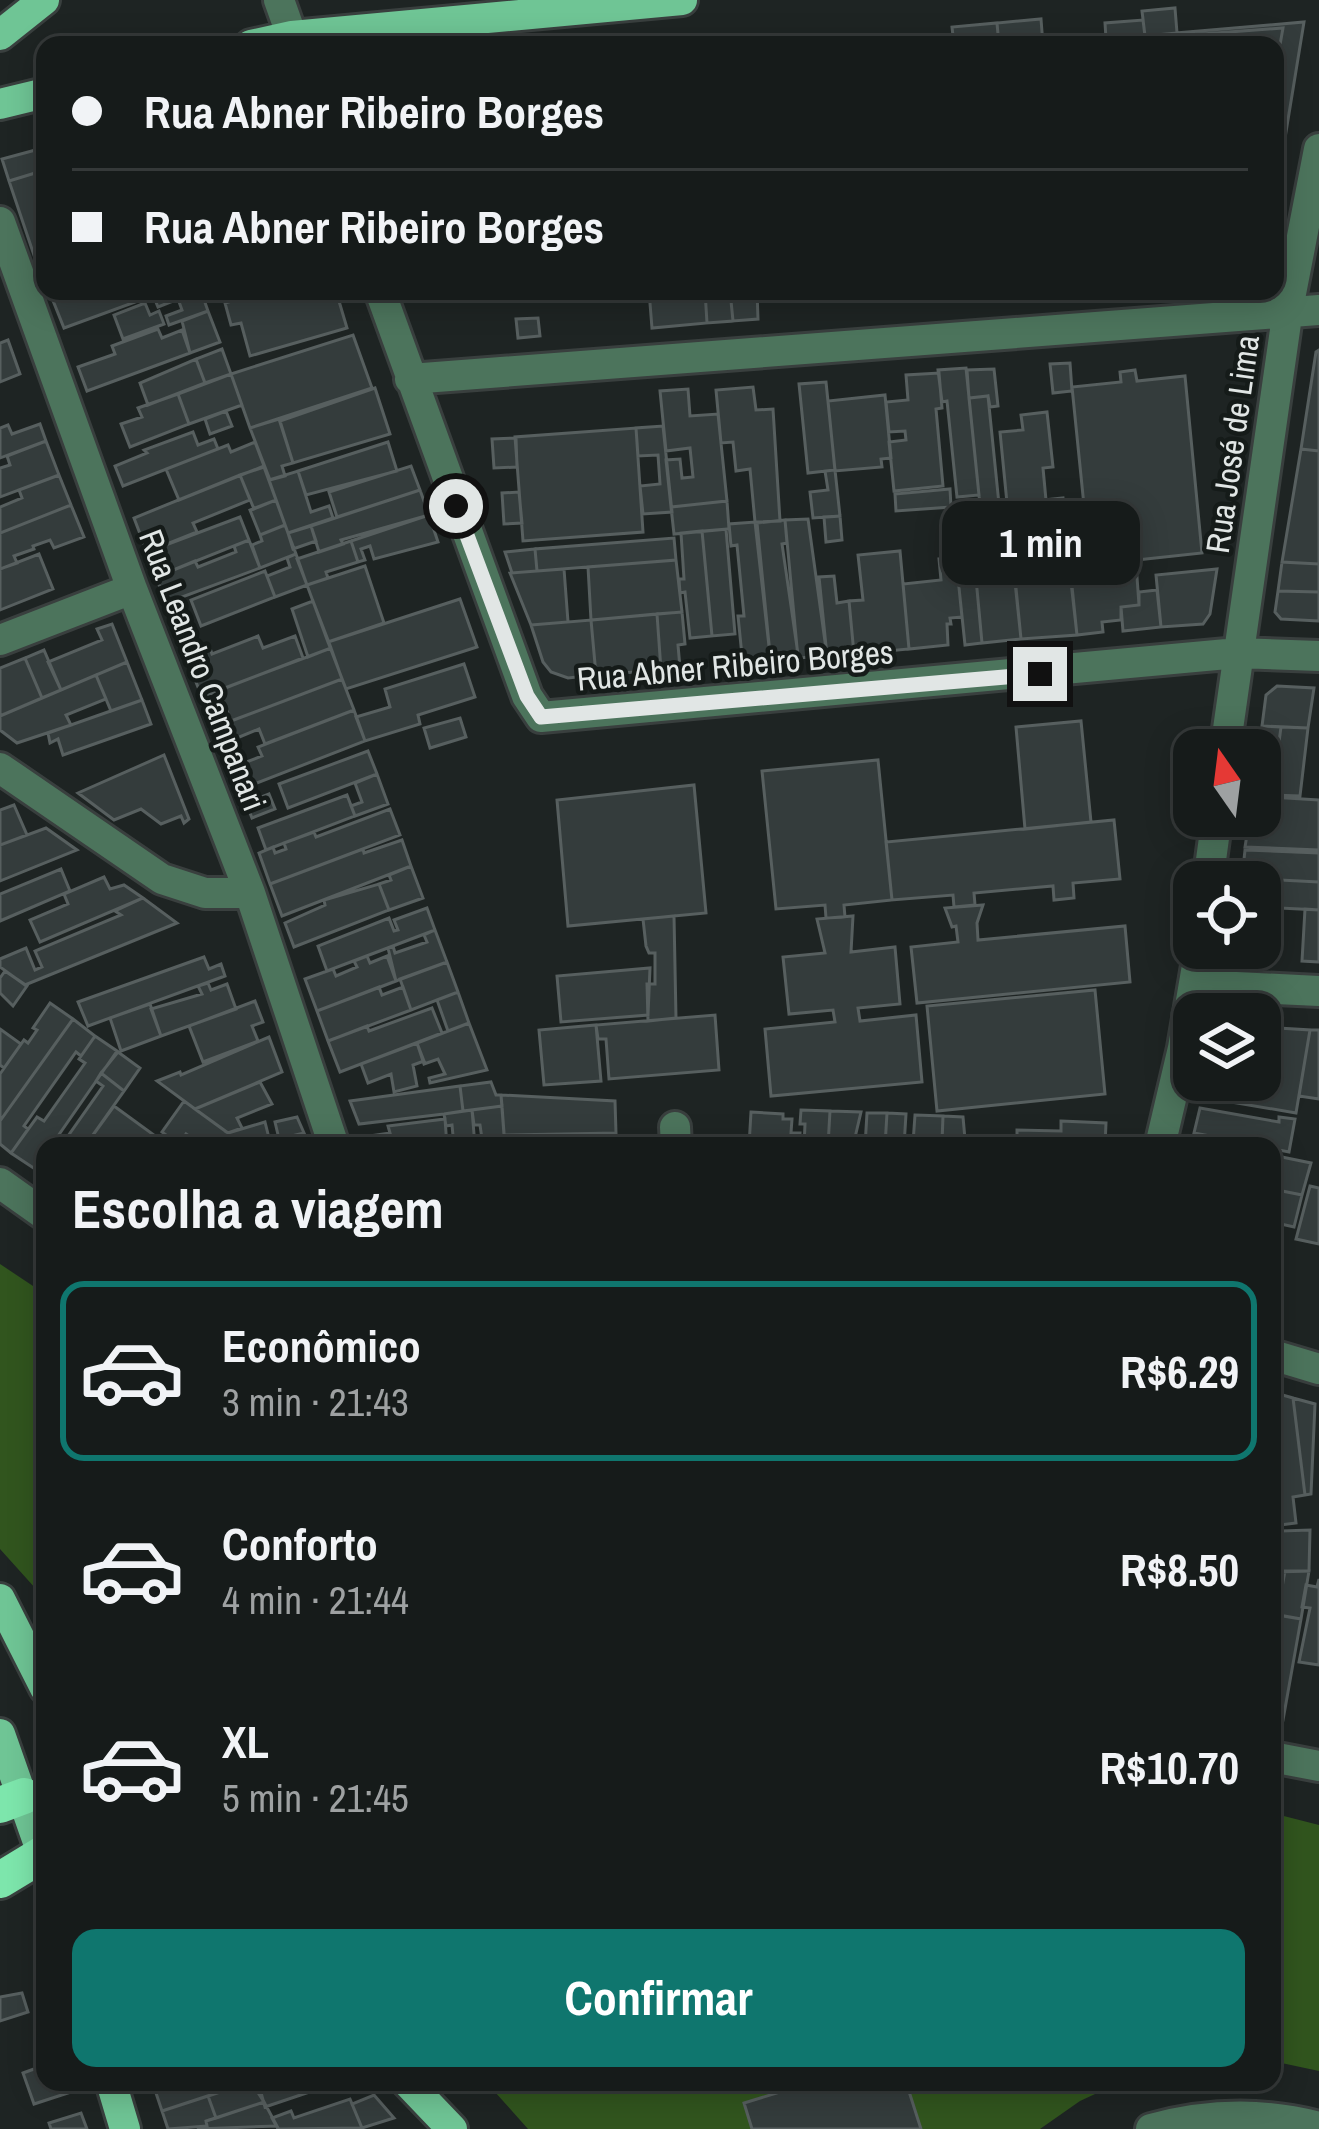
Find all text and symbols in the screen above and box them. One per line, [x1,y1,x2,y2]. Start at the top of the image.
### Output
text: Rua Abner Ribeiro Borges [144,81,604,142]
text: Rua Abner Ribeiro Borges [144,196,604,257]
street label: Rua José de Lima [1195,332,1269,556]
route start [429,479,483,533]
callout: 1 min [941,500,1139,584]
text: 1 min [999,517,1083,569]
street label: Rua Leandro Campanari [129,523,277,817]
street label: Rua Abner Ribeiro Borges [575,629,895,701]
route end [1013,647,1067,701]
north arrow [1173,729,1281,837]
map controls [1173,729,1281,1101]
button: locate [1173,861,1281,969]
button: layers [1173,993,1281,1101]
text: Escolha a viagem [72,1172,444,1245]
text: Econômico [222,1315,421,1376]
icon: car [78,1317,186,1425]
text: R$6.29 [1120,1341,1239,1402]
text: 3 min · 21:43 [222,1376,409,1428]
text: Conforto [222,1513,378,1574]
icon: car [78,1515,186,1623]
text: R$8.50 [1120,1539,1239,1600]
text: 4 min · 21:44 [222,1574,409,1626]
text: XL [222,1711,269,1772]
icon: car [78,1713,186,1821]
text: R$10.70 [1099,1737,1239,1798]
text: 5 min · 21:45 [222,1772,409,1824]
button: Confirmar [72,1929,1245,2067]

